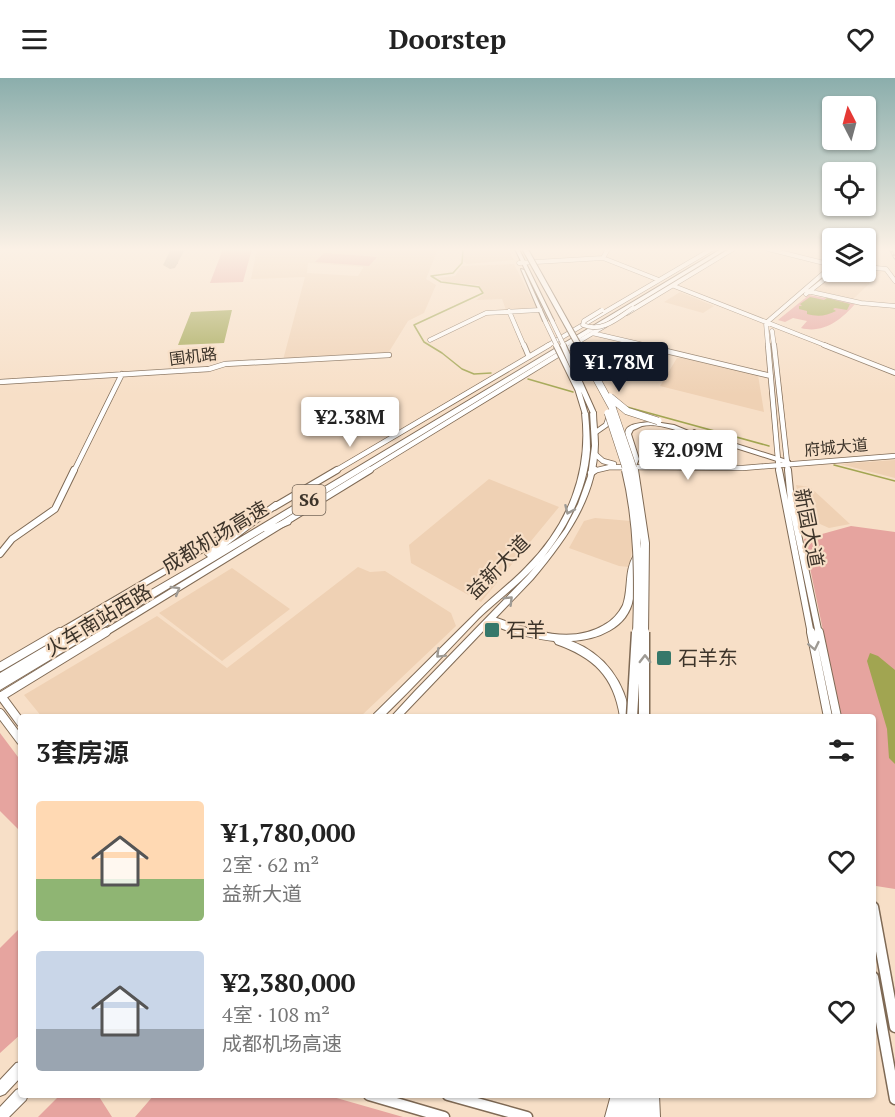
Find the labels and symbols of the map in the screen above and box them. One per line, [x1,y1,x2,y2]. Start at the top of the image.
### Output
north arrow [822,96,876,150]
street label: 围机路 [168,342,218,370]
pin: ¥1.78M [570,342,668,393]
pin: ¥2.38M [301,397,399,448]
pin: ¥2.09M [639,430,737,481]
street label: 府城大道 [803,433,869,461]
road number: S6 [292,485,326,515]
street label: 新园大道 [789,486,830,570]
street label: 成都机场高速 [156,494,273,579]
one-way arrow [564,503,576,514]
street label: 益新大道 [460,529,535,604]
street label: 火车南站西路 [39,577,156,662]
one-way arrow [170,586,180,598]
one-way arrow [502,597,513,608]
place label: 石羊 [506,616,546,643]
marker: 石羊 [483,621,501,639]
one-way arrow [807,641,820,651]
place label: 石羊东 [678,644,738,671]
one-way arrow [437,647,448,658]
marker: 石羊东 [655,649,673,667]
one-way arrow [639,654,651,663]

